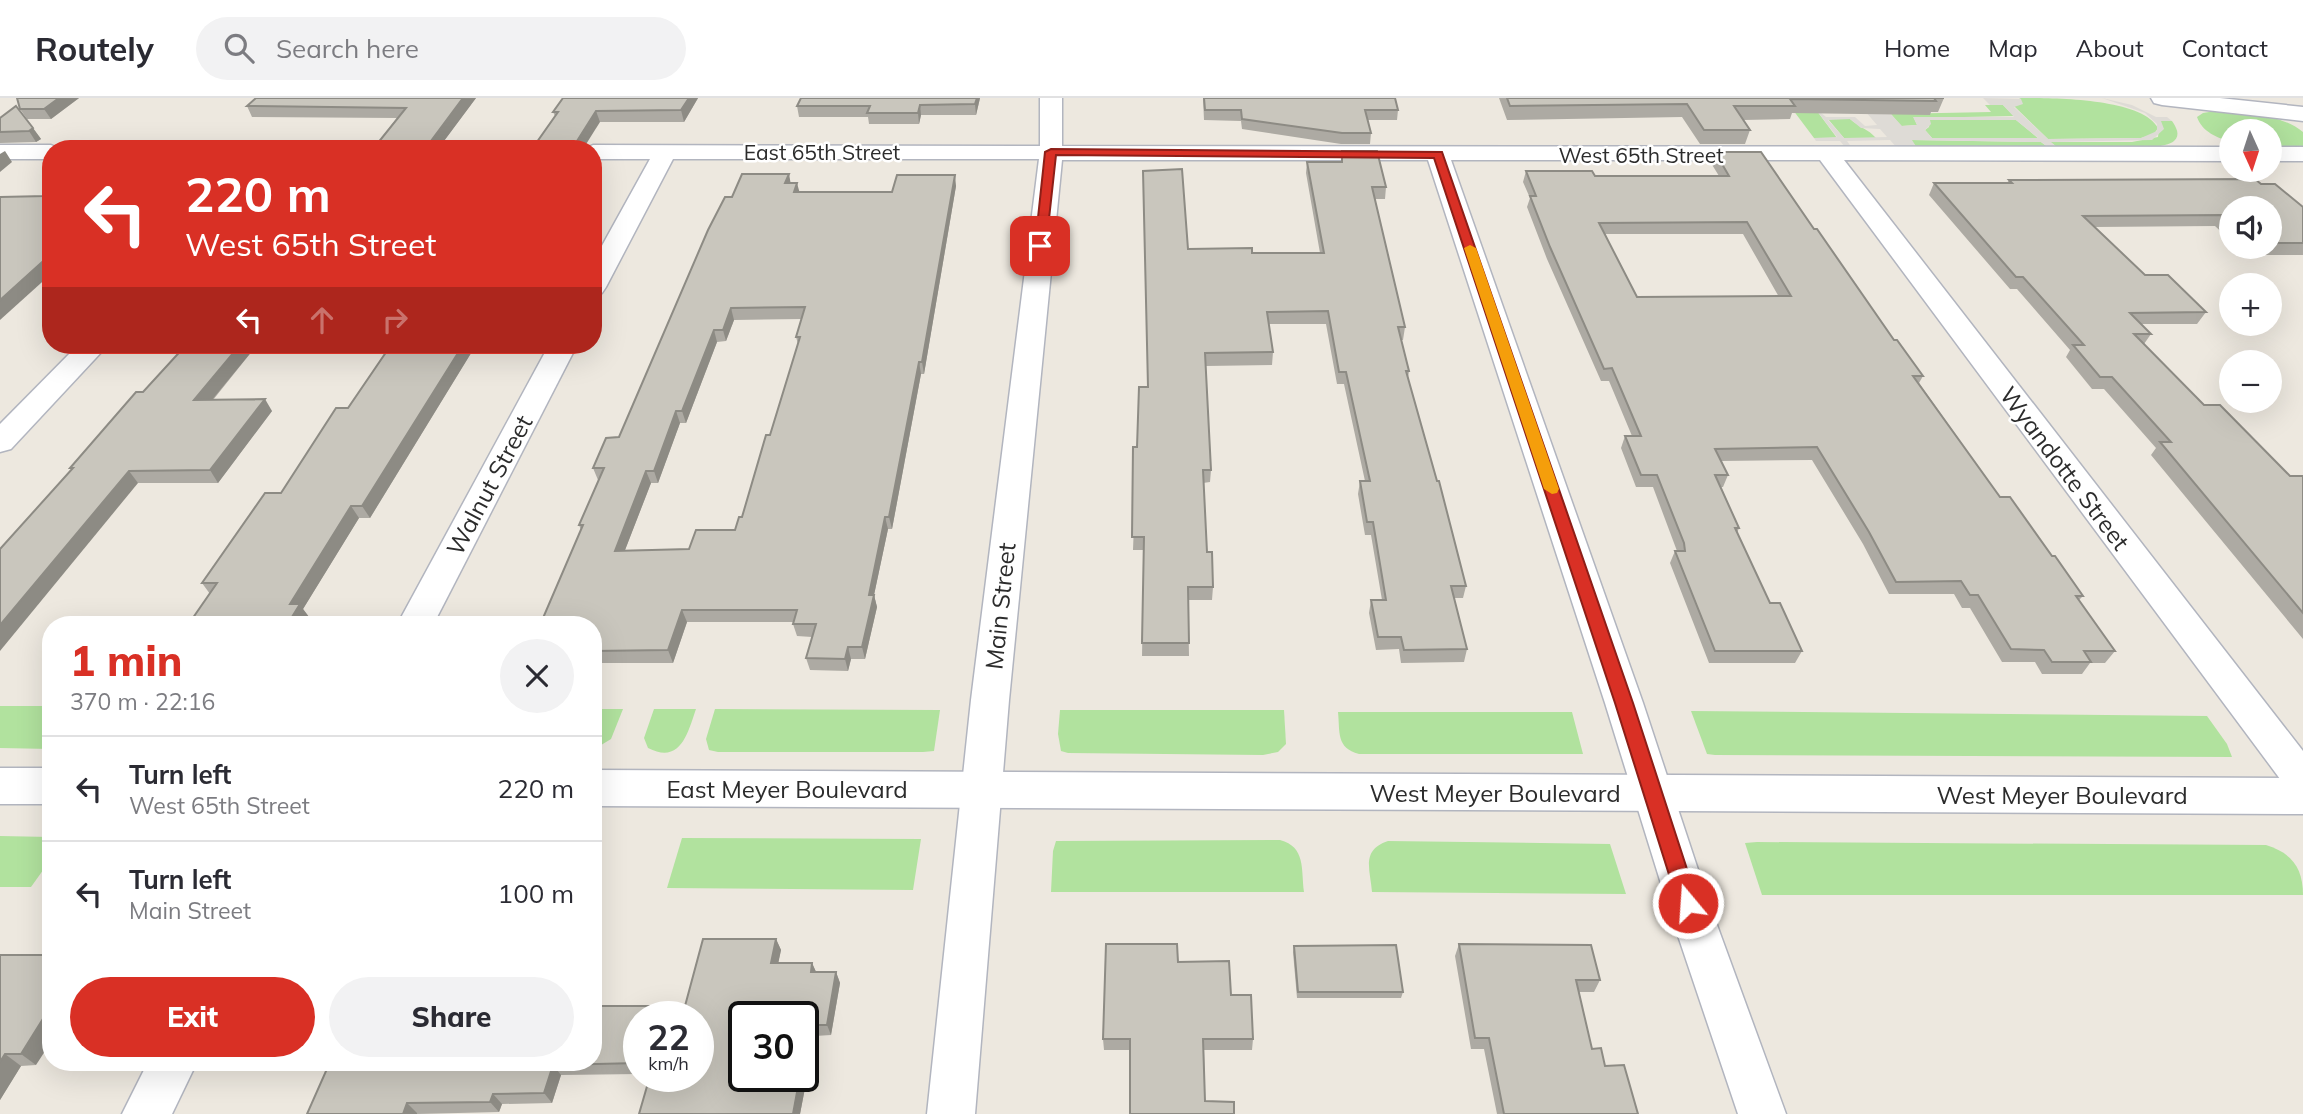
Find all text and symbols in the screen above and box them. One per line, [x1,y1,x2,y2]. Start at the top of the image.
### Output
search box [196,17,686,80]
text: Routely [35,28,154,69]
icon: search [220,29,258,67]
text: Search here [276,32,419,65]
text: Home [1884,33,1950,63]
text: Map [1988,33,2038,63]
text: About [2076,33,2144,63]
text: Contact [2182,33,2268,63]
north arrow [2219,119,2282,182]
map controls [2219,119,2282,413]
street label: East 65th Street [744,139,900,165]
street label: West 65th Street [1558,142,1724,168]
text: 220 m [185,163,331,224]
icon: left [70,168,161,259]
button: sound [2219,196,2282,259]
pin [1010,216,1070,276]
text: West 65th Street [185,224,437,264]
icon: arrive [1021,227,1059,265]
button: + [2219,273,2282,336]
icon: left [230,301,268,339]
icon: ahead [303,301,341,339]
icon: right [376,301,414,339]
button: − [2219,350,2282,413]
street label: Wyandotte Street [1994,380,2136,556]
street label: Walnut Street [440,410,538,560]
street label: Main Street [978,541,1022,671]
text: 1 min [70,634,183,687]
button: close [500,639,574,713]
text: 370 m · 22:16 [70,687,215,716]
text: Turn left [129,758,231,791]
icon: left [70,770,108,808]
text: 220 m [498,772,574,805]
street label: East Meyer Boulevard [666,774,908,804]
street label: West Meyer Boulevard [1369,778,1621,808]
street label: West Meyer Boulevard [1936,780,2188,810]
text: West 65th Street [129,791,310,820]
text: Turn left [129,863,231,896]
position arrow [1651,866,1725,940]
icon: left [70,875,108,913]
text: 100 m [498,877,574,910]
text: Main Street [129,896,251,925]
button: Exit [70,977,315,1057]
button: Share [329,977,574,1057]
speed limit sign: 30 [728,1001,819,1092]
text: 22 [647,1015,690,1059]
text: km/h [648,1052,689,1075]

